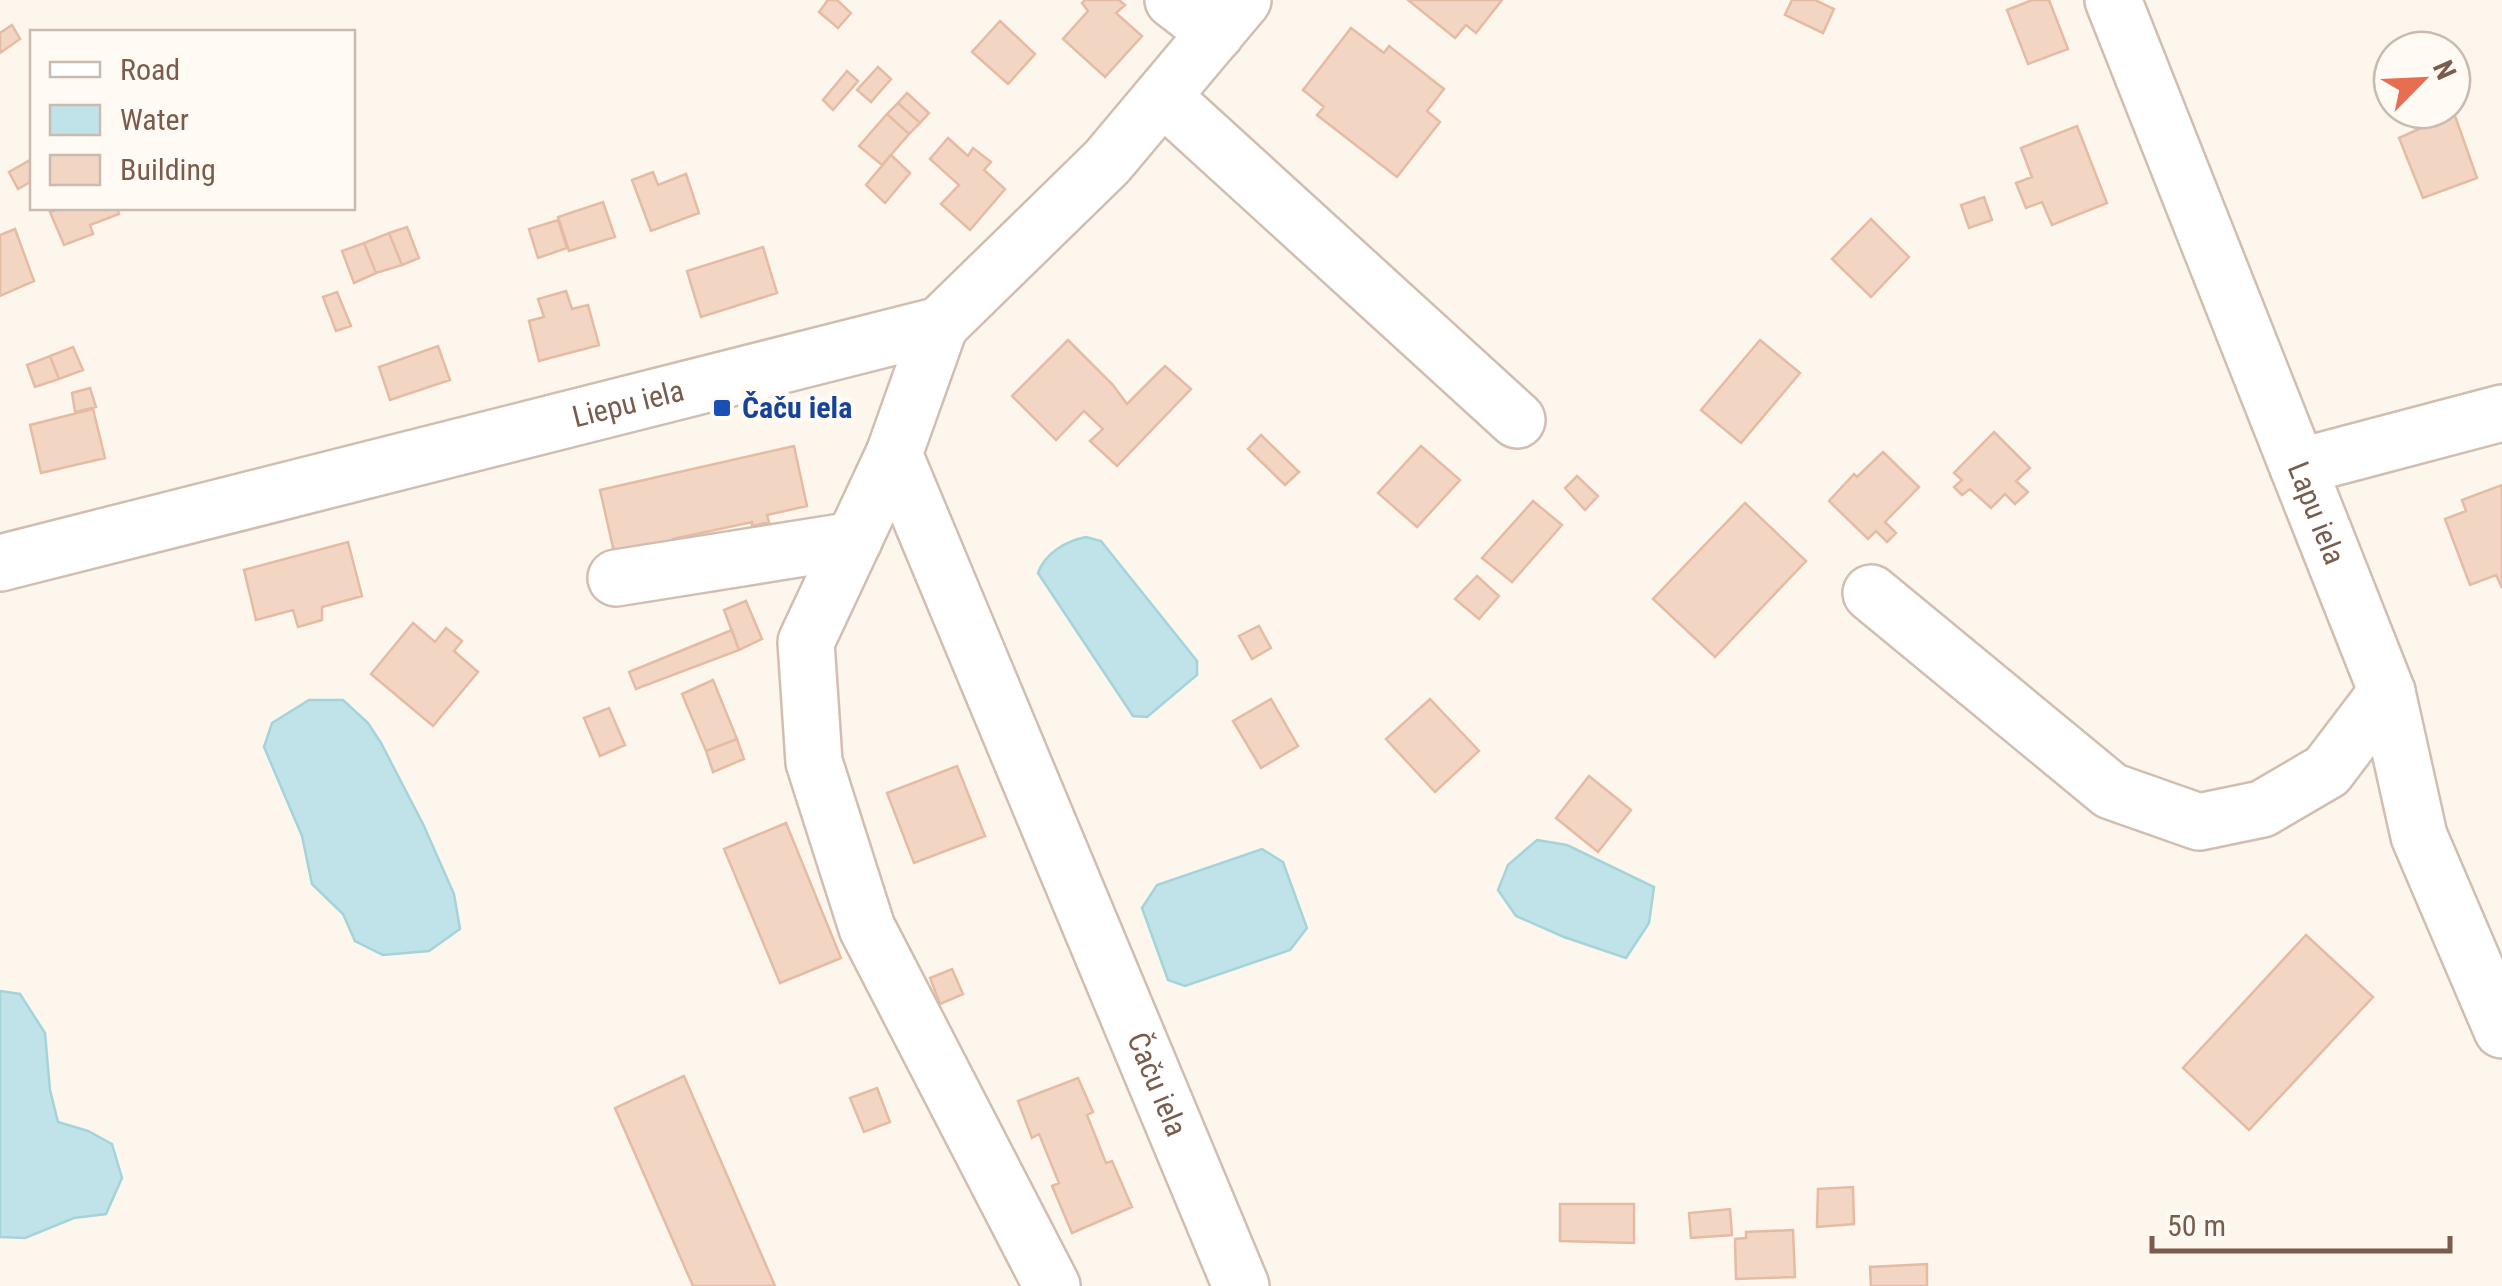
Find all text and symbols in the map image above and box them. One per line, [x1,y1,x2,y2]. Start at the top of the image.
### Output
legend [30,30,355,210]
north arrow [2372,30,2472,130]
text: Road [120,52,180,87]
text: N [2426,55,2463,85]
text: Water [120,102,189,137]
text: Building [120,152,216,187]
street label: Liepu iela [569,373,687,434]
place label: Čaču iela [742,390,852,425]
marker: Čaču iela [711,397,733,419]
street label: Lapu iela [2281,457,2353,569]
street label: Čaču iela [1120,1027,1194,1141]
scale bar [2152,1191,2450,1253]
text: 50 m [2167,1208,2226,1243]

